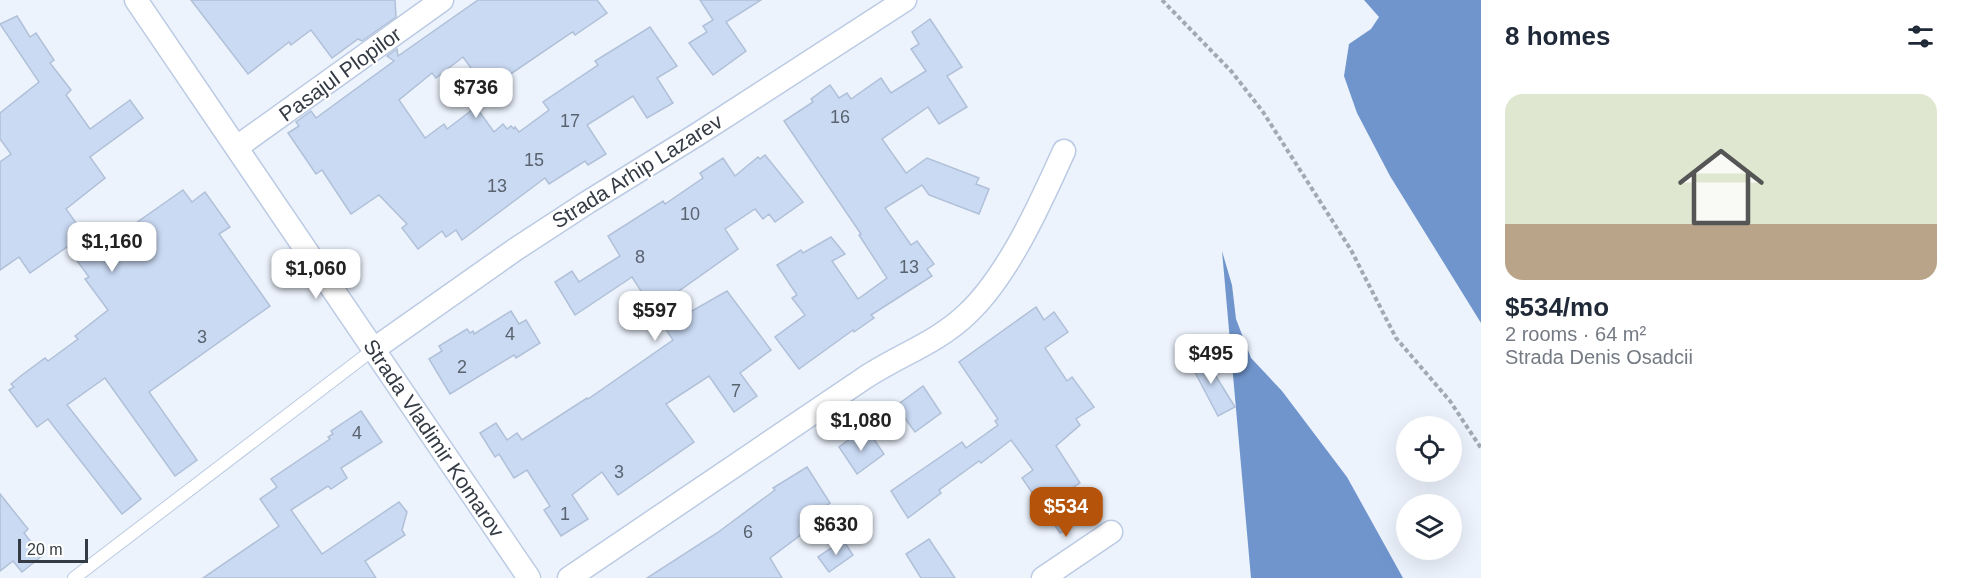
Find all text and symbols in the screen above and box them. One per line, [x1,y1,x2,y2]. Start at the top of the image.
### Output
icon: filters [1904,20,1937,53]
text: 8 homes [1505,21,1611,51]
street label: Pasajul Plopilor [275,22,405,126]
pin: $736 [440,68,512,119]
text: $736 [454,76,498,98]
house number: 16 [830,107,850,127]
street label: Strada Arhip Lazarev [548,109,727,233]
house number: 17 [560,111,580,131]
icon: home [1667,133,1775,241]
house number: 15 [524,150,544,170]
house number: 13 [487,176,507,196]
house number: 10 [680,204,700,224]
pin: $1,160 [63,222,161,273]
text: $1,160 [81,230,143,252]
house number: 8 [635,247,645,267]
pin: $1,060 [267,249,365,300]
text: $1,060 [285,257,347,279]
house number: 13 [899,257,919,277]
pin: $597 [619,291,691,342]
text: $534/mo [1505,292,1609,322]
text: $597 [633,299,677,321]
text: 2 rooms · 64 m² [1505,323,1646,345]
house number: 4 [505,324,515,344]
house number: 3 [197,327,207,347]
pin: $495 [1175,334,1247,385]
street label: Strada Vladimir Komarov [359,335,509,542]
text: $495 [1189,342,1233,364]
text: Strada Denis Osadcii [1505,346,1693,368]
house number: 2 [457,357,467,377]
house number: 7 [731,381,741,401]
pin: $1,080 [812,401,910,452]
text: $1,080 [830,409,892,431]
map controls [1396,416,1462,560]
button: locate [1396,416,1462,482]
house number: 4 [352,423,362,443]
house number: 3 [614,462,624,482]
pin: $534 [1030,487,1102,538]
button: layers [1396,494,1462,560]
text: $534 [1044,495,1088,517]
house number: 1 [560,504,570,524]
pin: $630 [800,505,872,556]
text: $630 [814,513,858,535]
house number: 6 [743,522,753,542]
scale bar [18,536,88,564]
text: 20 m [27,541,63,558]

